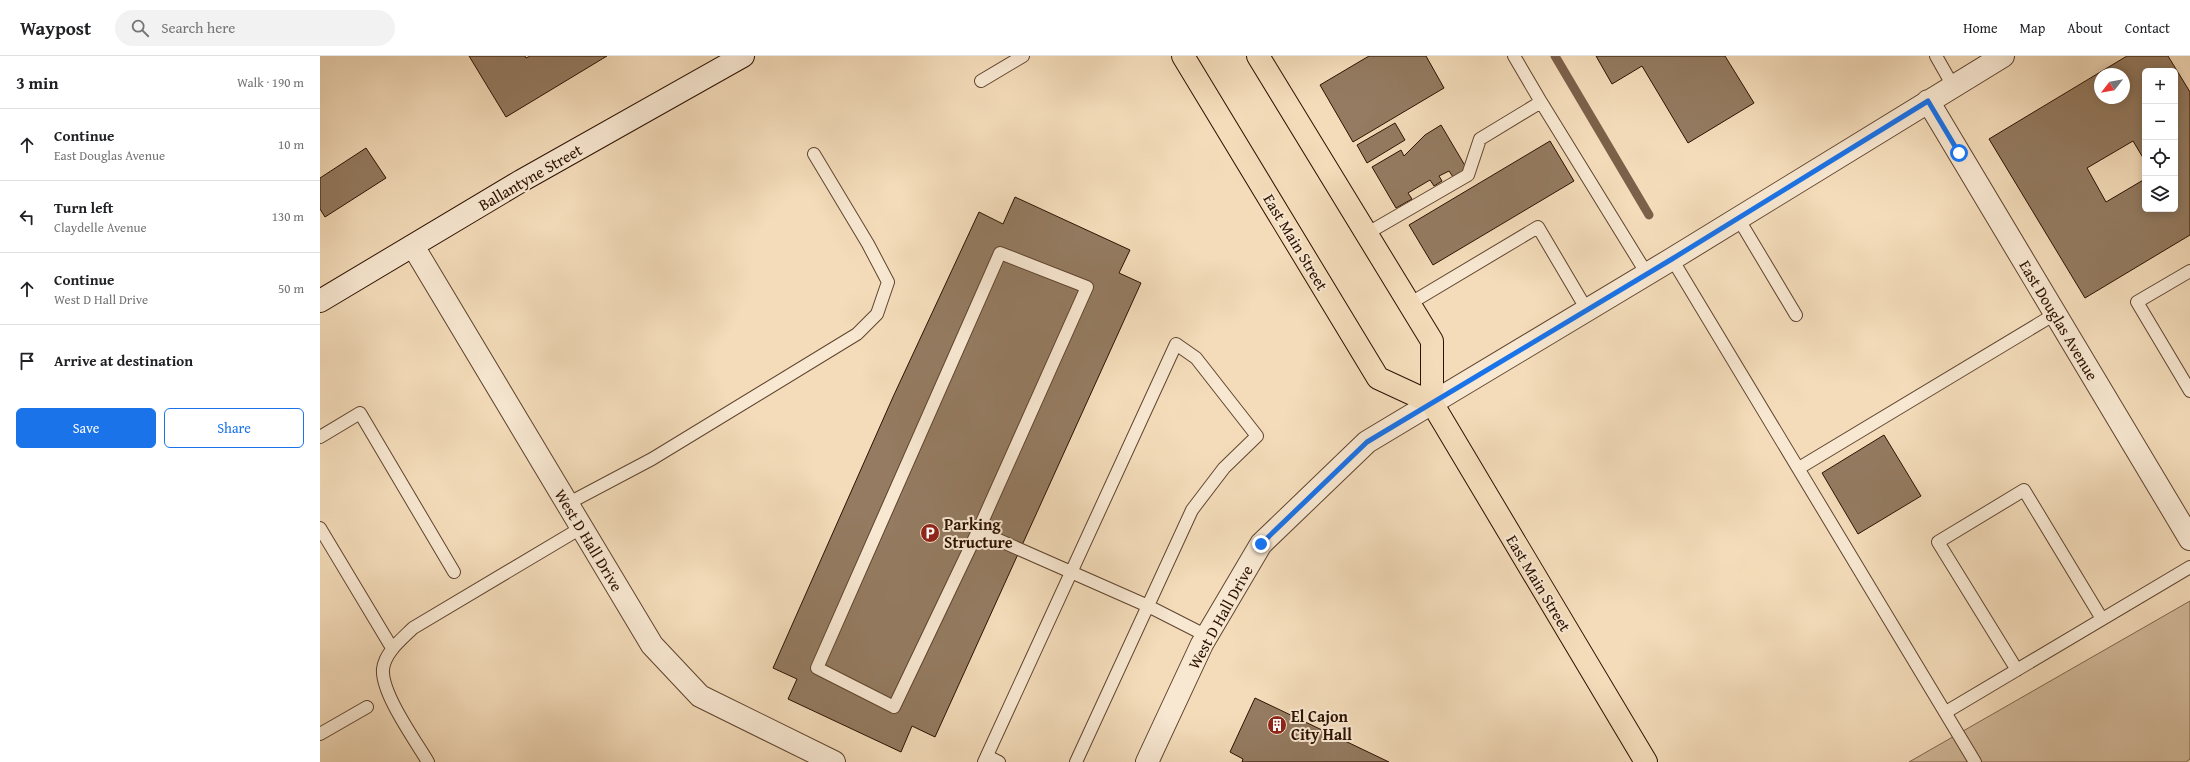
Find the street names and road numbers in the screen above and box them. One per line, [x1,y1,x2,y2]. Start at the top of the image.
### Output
street label: Ballantyne Street [474,137,587,216]
street label: East Main Street [1258,189,1335,295]
street label: East Douglas Avenue [2013,255,2105,385]
street label: West D Hall Drive [549,484,629,596]
street label: East Main Street [1501,530,1578,636]
street label: West D Hall Drive [1181,561,1259,673]

